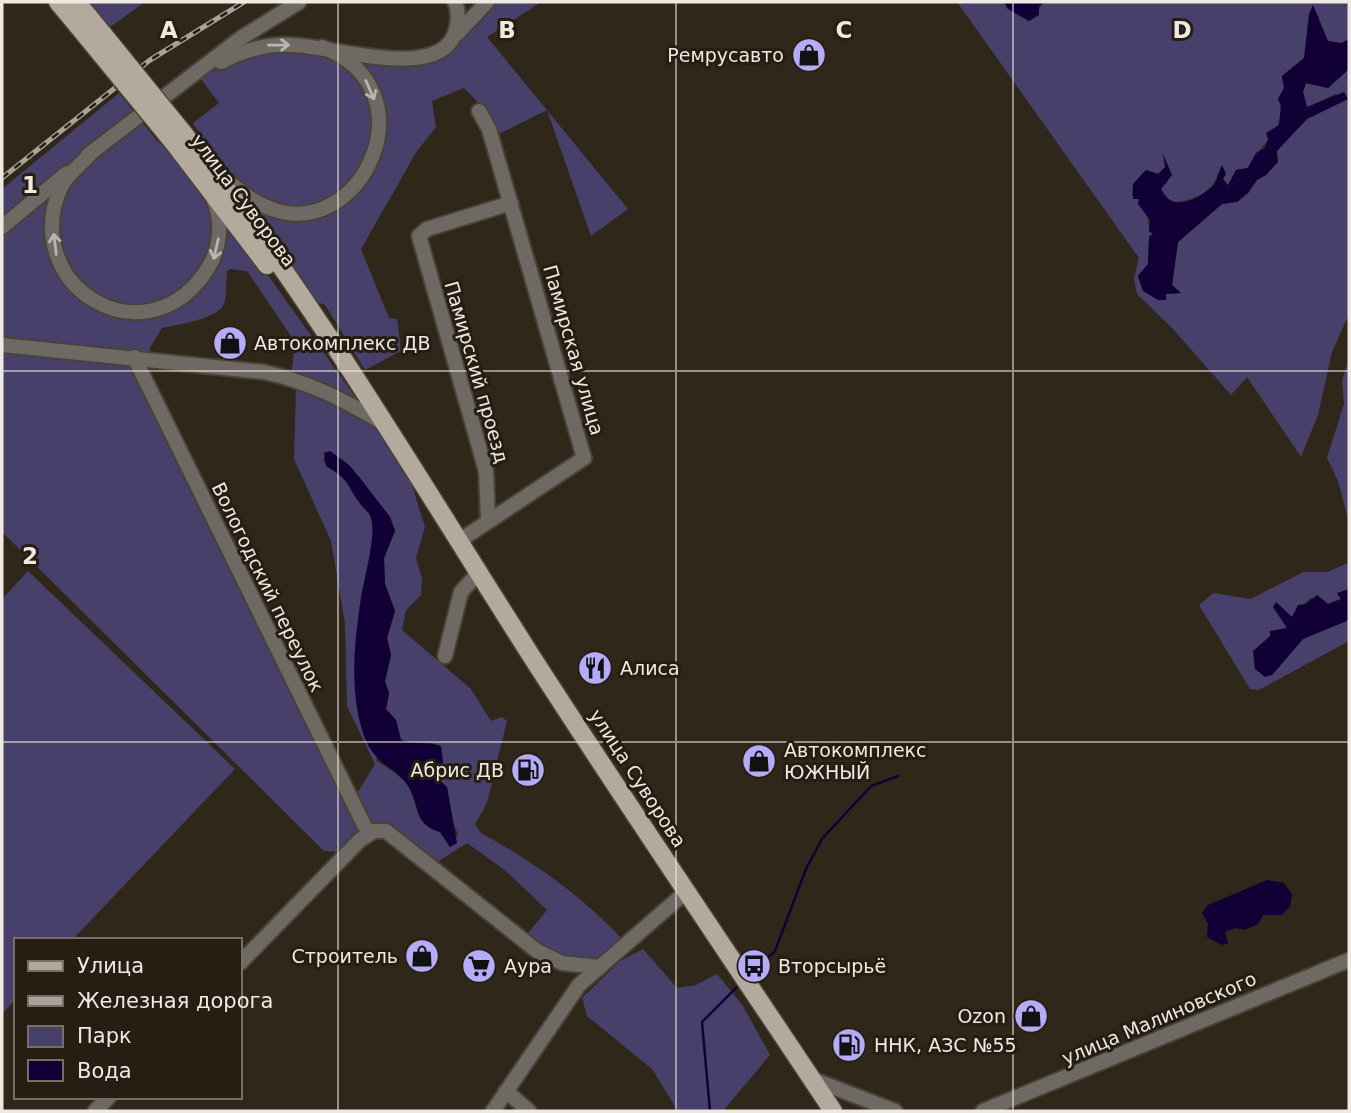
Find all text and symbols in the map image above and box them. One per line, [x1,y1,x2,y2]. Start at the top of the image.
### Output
text: A [160,17,178,43]
text: B [498,17,516,43]
text: C [836,17,852,43]
text: D [1172,17,1192,43]
shop icon: Ремрусавто [790,36,828,74]
one-way arrow [267,38,290,52]
place label: Ремрусавто [667,44,784,66]
one-way arrow [365,79,378,100]
street label: улица Суворова [187,129,301,271]
text: 1 [22,172,38,198]
one-way arrow [49,233,62,256]
one-way arrow [208,237,222,260]
street label: Памирская улица [539,262,609,438]
street label: Памирский проезд [440,278,514,466]
shop icon: Автокомплекс ДВ [211,324,249,362]
place label: Автокомплекс ДВ [254,332,430,354]
street label: Вологодский переулок [208,479,328,695]
text: 2 [22,543,38,569]
restaurant icon: Алиса [576,649,614,687]
place label: Алиса [620,657,680,679]
street label: улица Суворова [585,705,691,851]
place label: Автокомплекс ЮЖНЫЙ [784,739,927,783]
shop icon: Автокомплекс ЮЖНЫЙ [740,742,778,780]
fuel station icon: Абрис ДВ [509,751,547,789]
place label: Абрис ДВ [411,759,504,781]
shop icon: Строитель [403,937,441,975]
legend [14,938,242,1099]
place label: Строитель [292,945,398,967]
supermarket icon: Аура [460,947,498,985]
bus stop icon: Вторсырьё [735,947,773,985]
text: Улица [77,954,144,978]
place label: Аура [504,955,552,977]
place label: Вторсырьё [778,955,886,977]
street label: улица Малиновского [1058,967,1260,1069]
text: Железная дорога [77,989,273,1013]
shop icon: Ozon [1012,997,1050,1035]
place label: Ozon [957,1005,1006,1027]
text: Парк [77,1024,132,1048]
fuel station icon: ННК, АЗС №55 [830,1026,868,1064]
place label: ННК, АЗС №55 [874,1034,1017,1056]
text: Вода [77,1059,132,1083]

